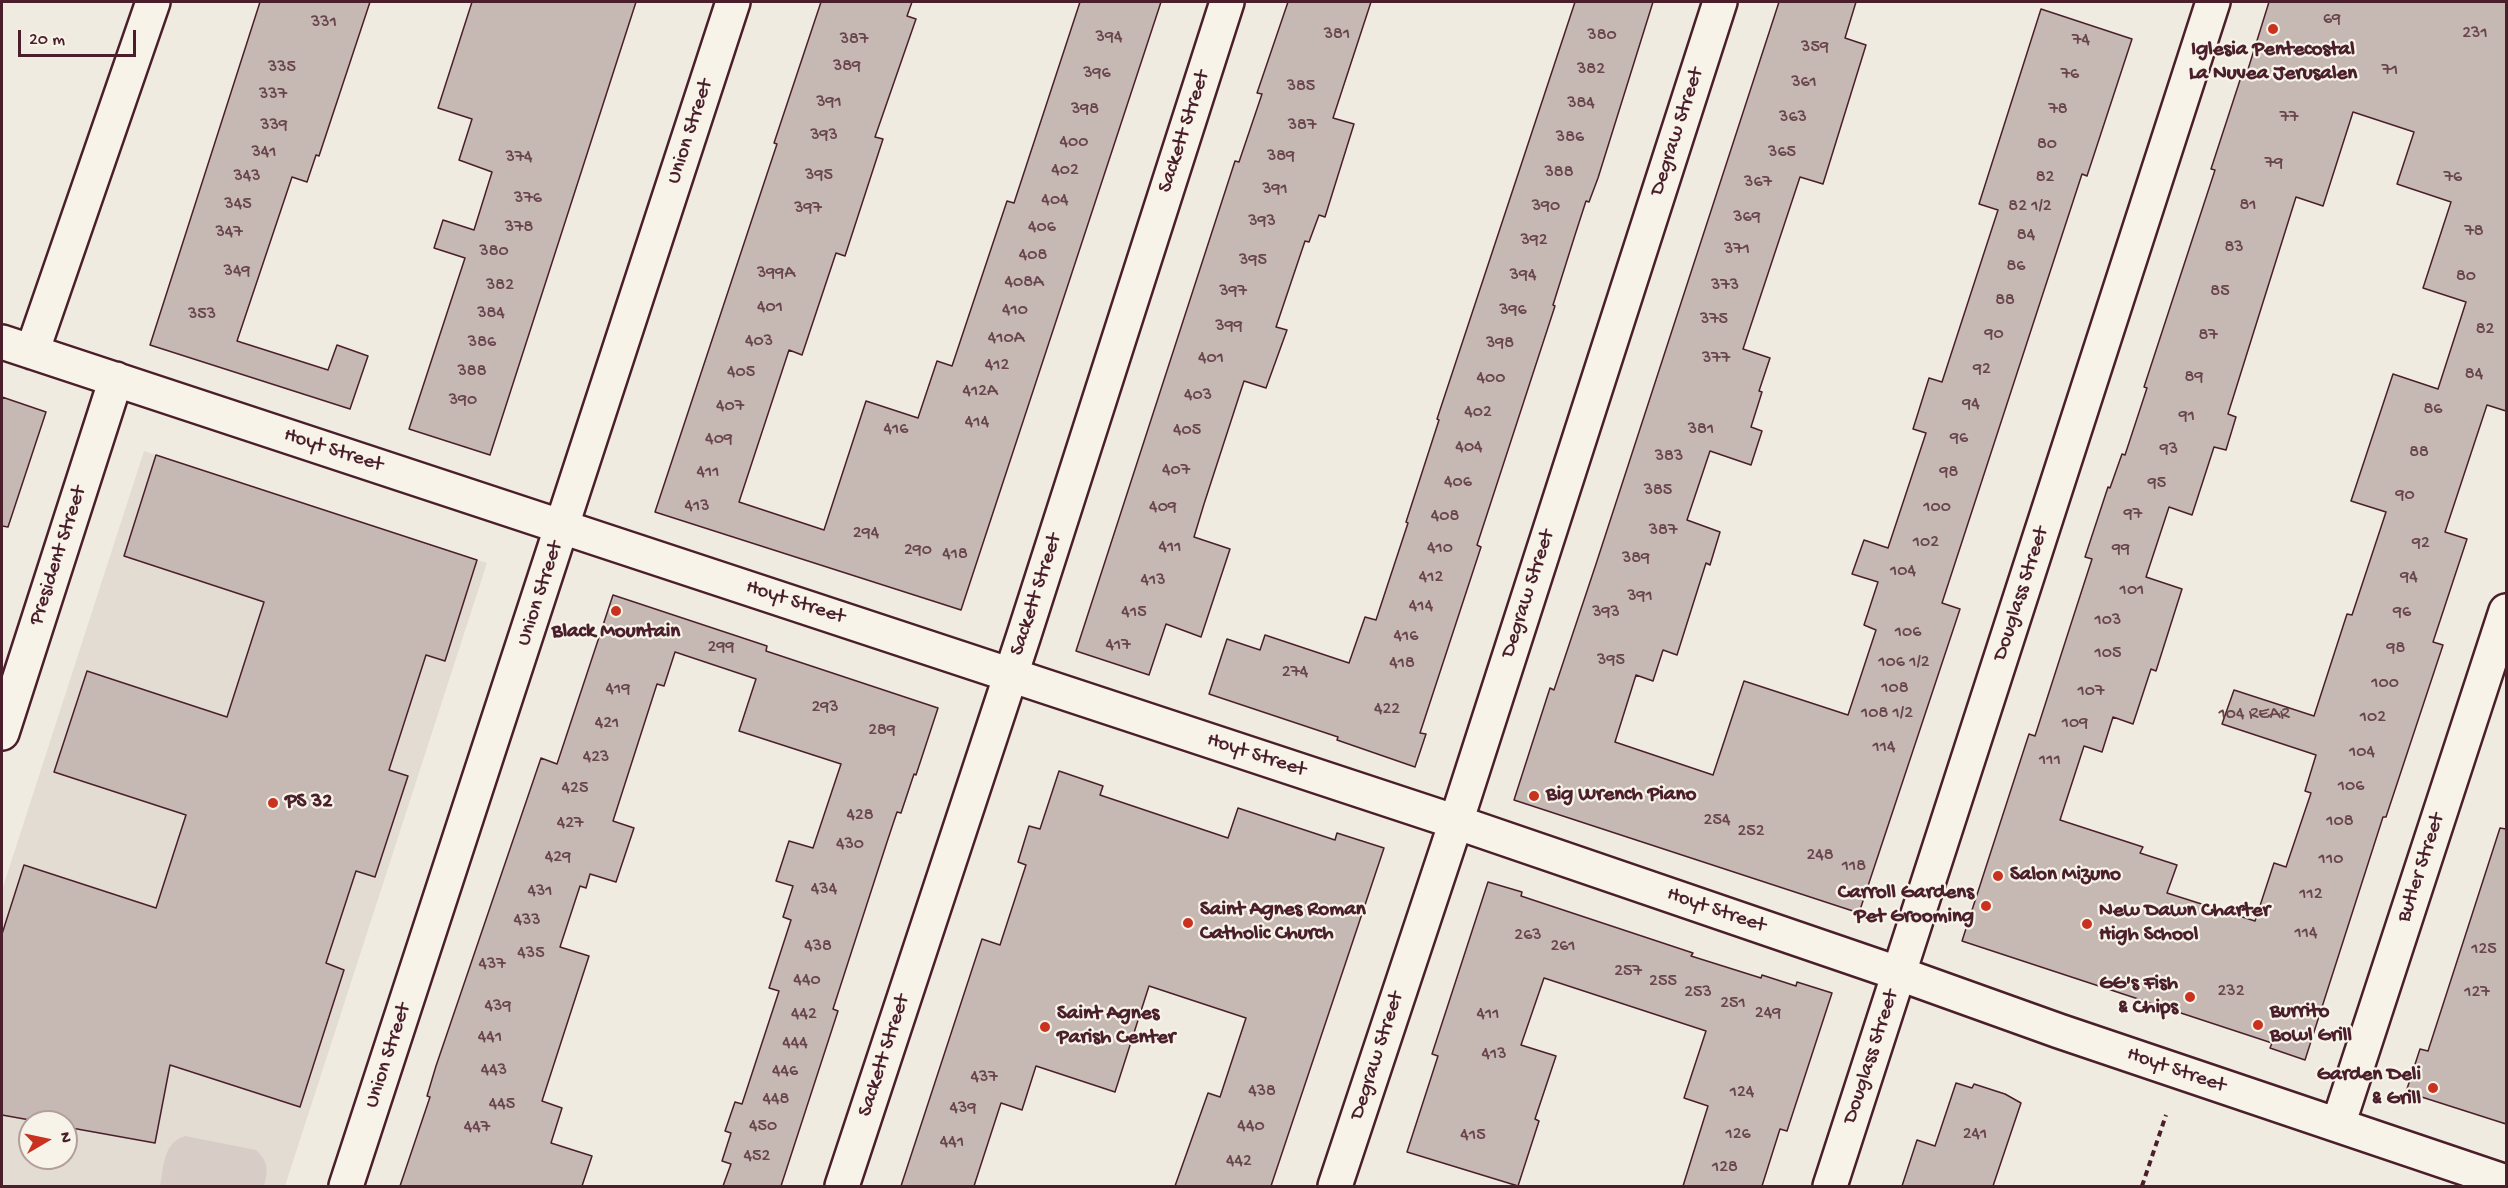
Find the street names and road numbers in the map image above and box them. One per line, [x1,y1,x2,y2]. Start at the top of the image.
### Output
street label: Degraw Street [1645,65,1711,199]
street label: Sackett Street [1153,68,1217,196]
street label: Union Street [662,77,720,187]
street label: Hoyt Street [280,423,386,479]
street label: President Street [25,483,93,629]
street label: Douglass Street [1989,524,2055,664]
street label: Degraw Street [1496,527,1562,661]
street label: Sackett Street [1005,531,1069,659]
street label: Union Street [512,539,570,649]
street label: Hoyt Street [742,575,848,631]
street label: Hoyt Street [1203,728,1309,784]
street label: Butler Street [2393,810,2451,926]
street label: Hoyt Street [1663,882,1769,940]
street label: Douglass Street [1839,987,1905,1127]
street label: Degraw Street [1345,989,1411,1123]
street label: Sackett Street [853,992,917,1120]
street label: Union Street [360,1001,418,1111]
street label: Hoyt Street [2123,1042,2229,1100]

